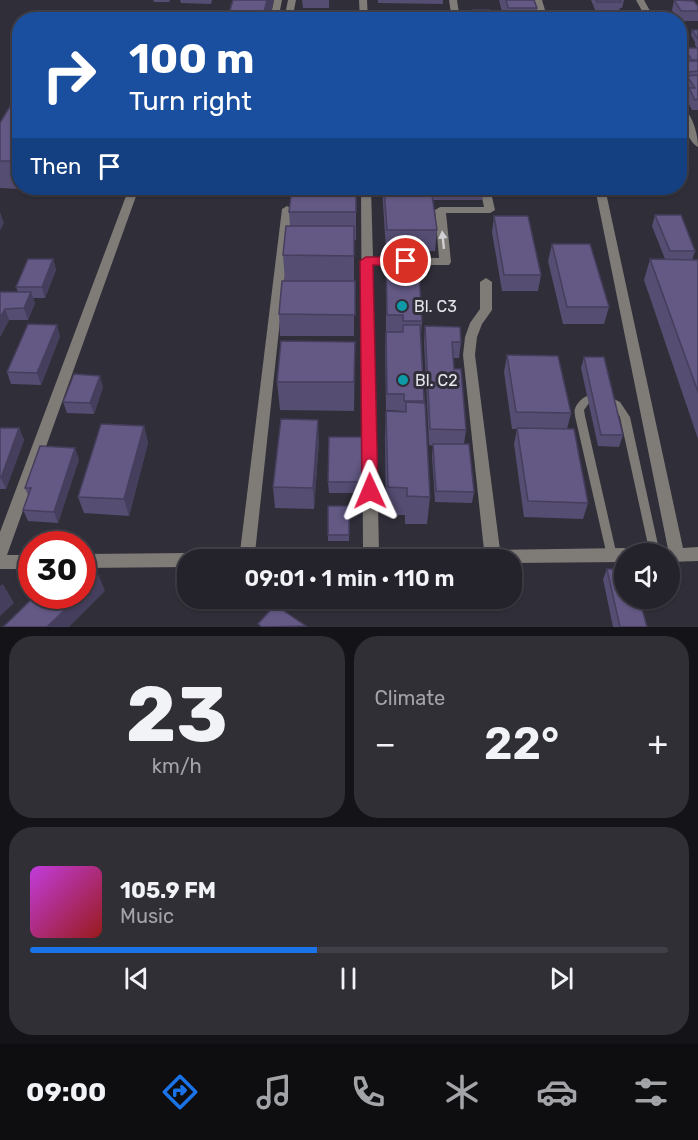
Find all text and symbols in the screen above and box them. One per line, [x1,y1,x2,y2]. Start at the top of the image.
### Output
text: 100 m [129,34,254,84]
icon: right [30,36,108,114]
text: Turn right [129,85,252,117]
icon: arrive [93,150,126,183]
text: Then [30,153,81,180]
one-way arrow [438,231,448,250]
pin [380,235,431,286]
icon: arrive [389,244,422,277]
place label: Bl. C3 [414,297,457,316]
marker: Bl. C3 [395,299,409,313]
place label: Bl. C2 [415,371,458,390]
marker: Bl. C2 [396,373,410,387]
position arrow [338,459,402,523]
speed limit sign: 30 [18,531,96,609]
map controls [614,543,680,609]
button: sound [614,543,680,609]
text: 09:01 · 1 min · 110 m [245,565,454,592]
text: 23 [126,668,228,761]
text: Climate [375,686,445,710]
text: 22° [484,717,559,770]
text: − [375,724,396,763]
text: + [647,724,668,763]
text: km/h [152,754,202,778]
text: 105.9 FM [120,877,216,904]
text: Music [120,904,174,928]
icon: previous [120,962,153,995]
icon: pause [332,962,365,995]
icon: next [545,962,578,995]
icon: directions [159,1071,201,1113]
icon: music [253,1071,295,1113]
icon: phone [347,1071,389,1113]
icon: climate [441,1071,483,1113]
icon: car [536,1071,578,1113]
icon: filters [630,1071,672,1113]
text: 09:00 [26,1076,106,1108]

